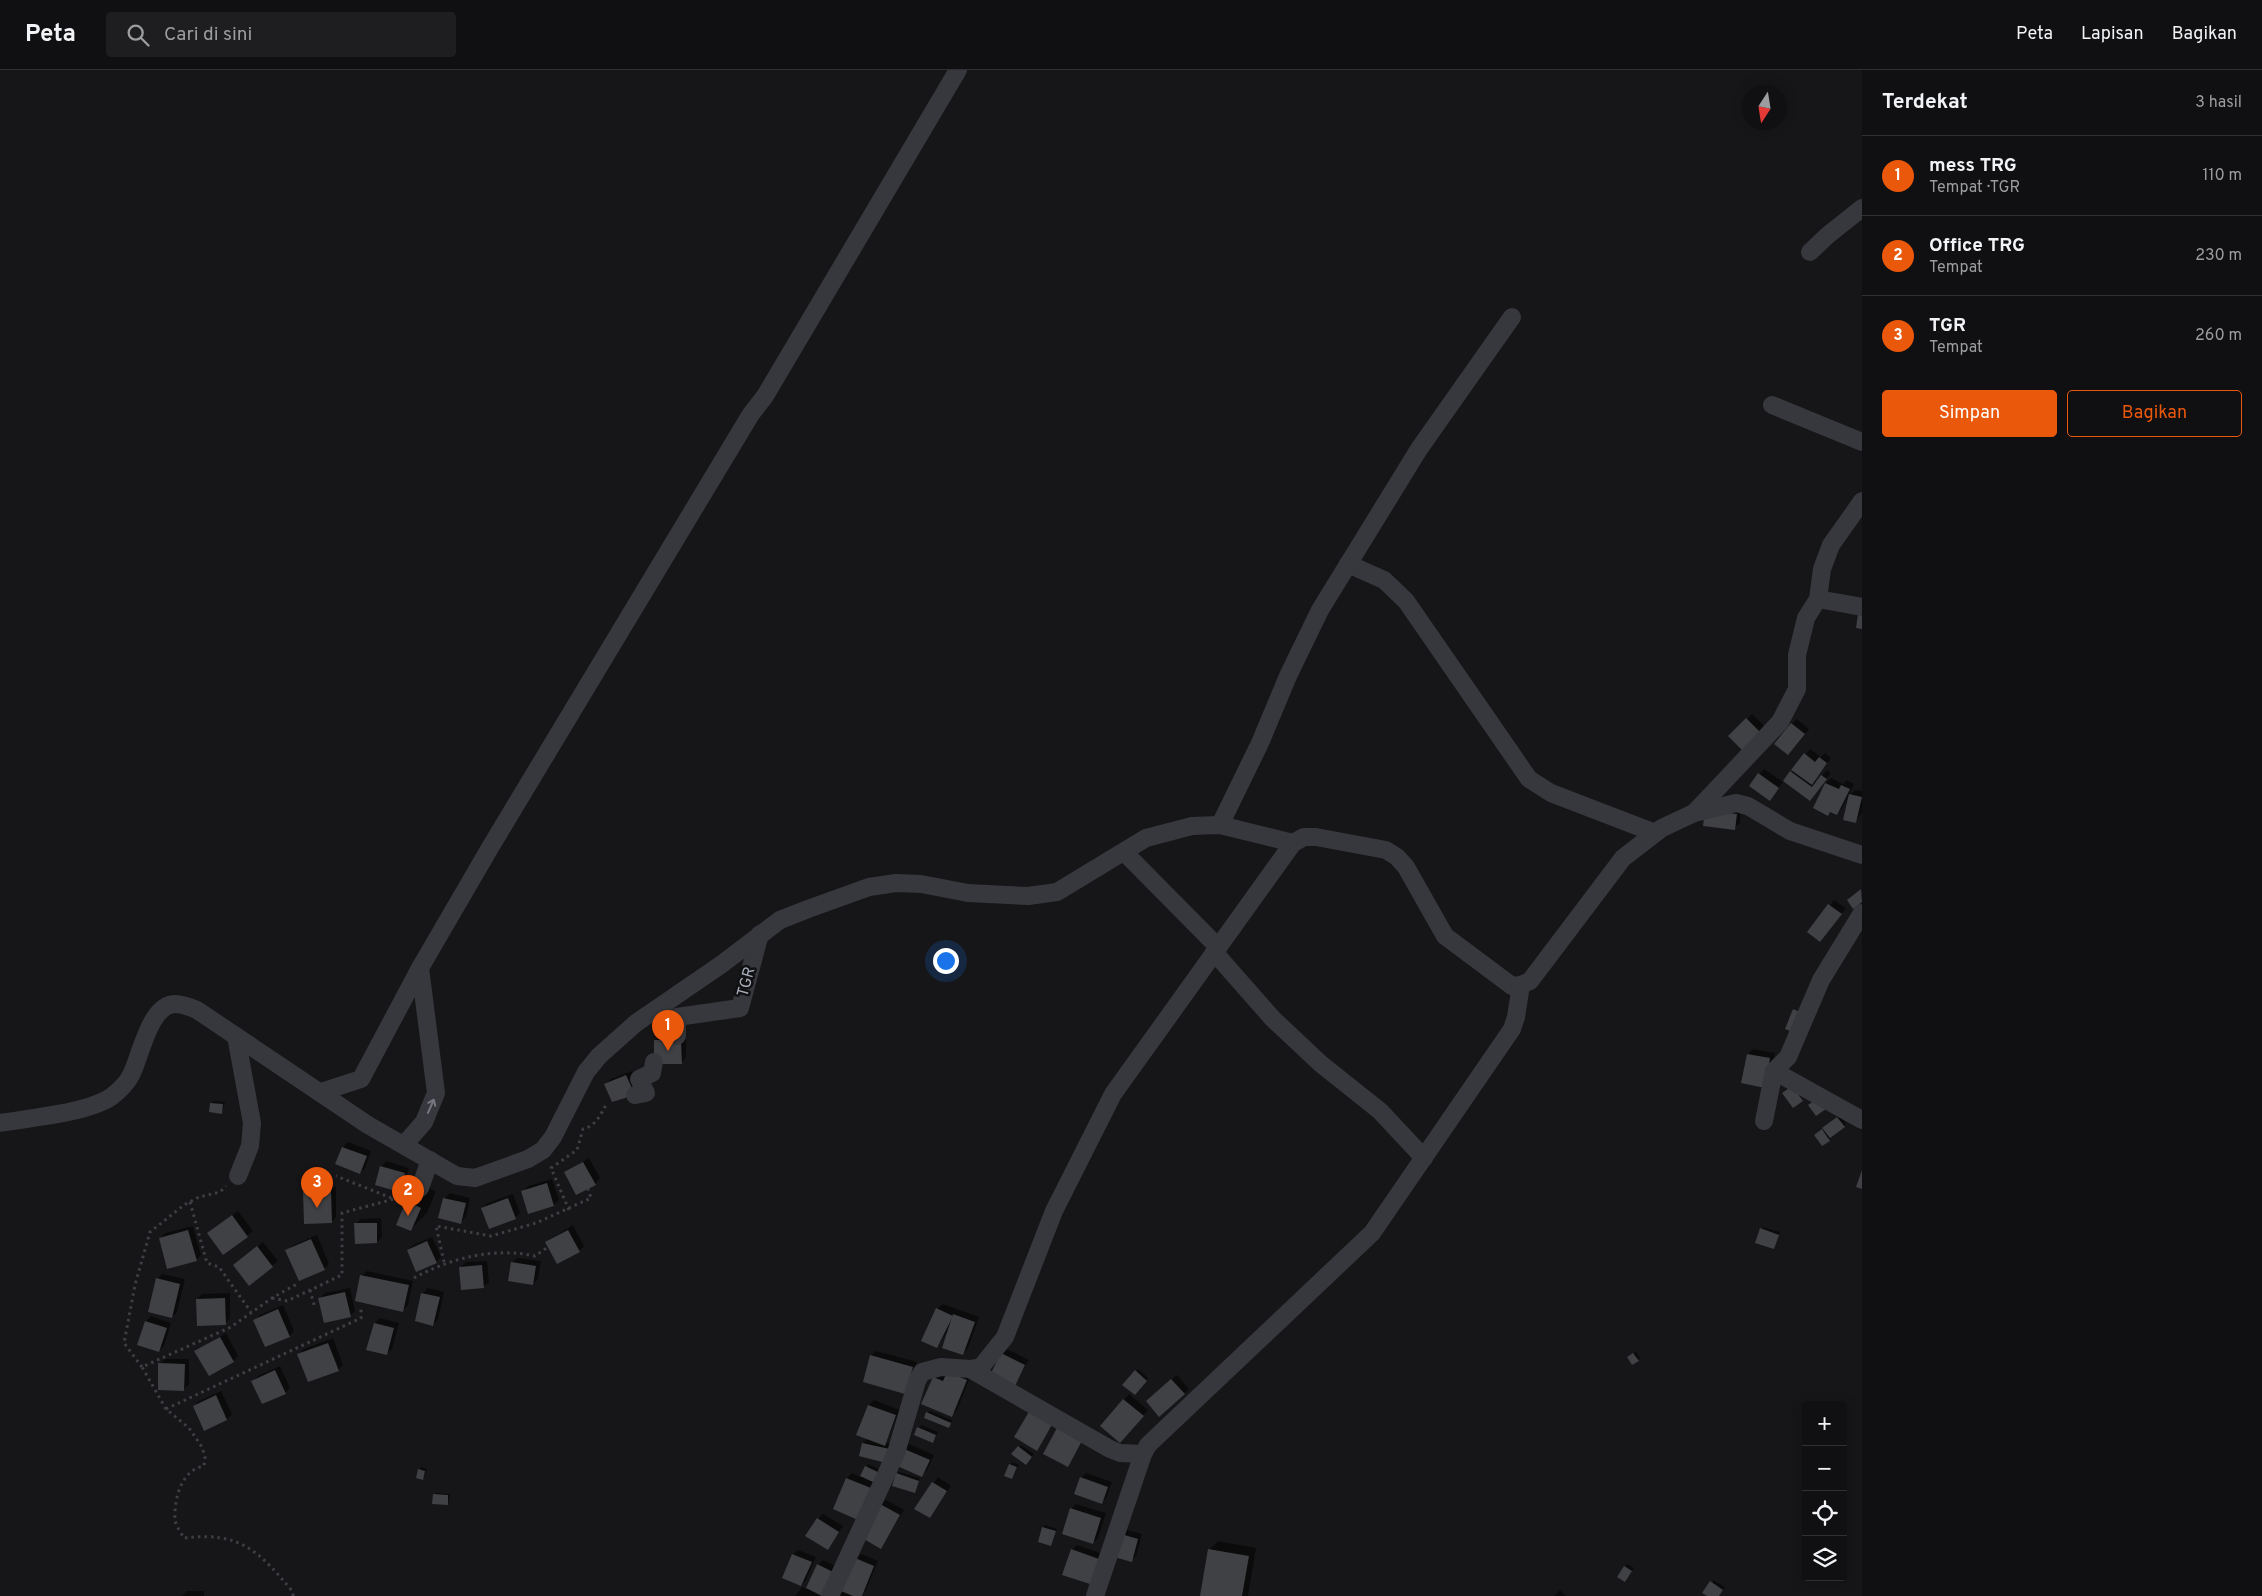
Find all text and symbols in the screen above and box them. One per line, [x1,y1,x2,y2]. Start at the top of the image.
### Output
search box [106,12,456,57]
text: Peta [25,20,76,50]
icon: search [124,21,152,49]
text: Cari di sini [164,23,252,47]
text: Peta [2016,23,2053,46]
text: Lapisan [2081,23,2144,46]
text: Bagikan [2172,23,2237,46]
north arrow [1742,85,1787,130]
text: Terdekat [1882,89,1968,116]
text: 3 hasil [2195,93,2242,113]
text: mess TRG [1929,154,2017,178]
text: 1 [1895,166,1901,186]
text: 110 m [2202,166,2242,186]
text: Tempat · TGR [1929,178,2020,198]
text: Office TRG [1929,234,2025,258]
text: 2 [1893,246,1903,266]
text: 230 m [2195,246,2242,266]
text: Tempat [1929,258,1983,278]
text: TGR [1929,314,1966,338]
text: 3 [1893,326,1903,346]
text: 260 m [2195,326,2242,346]
text: Tempat [1929,338,1983,358]
button: Simpan [1882,390,2057,437]
button: Bagikan [2067,390,2242,437]
your location [933,948,959,974]
street label: TGR [733,965,761,999]
pin: 1 [652,1010,684,1051]
one-way arrow [426,1099,436,1114]
pin: 3 [301,1167,333,1208]
pin: 2 [392,1175,424,1216]
map controls [1802,1401,1847,1581]
button: + [1802,1401,1847,1446]
button: − [1802,1446,1847,1491]
button: locate [1802,1491,1847,1536]
button: layers [1802,1536,1847,1581]

